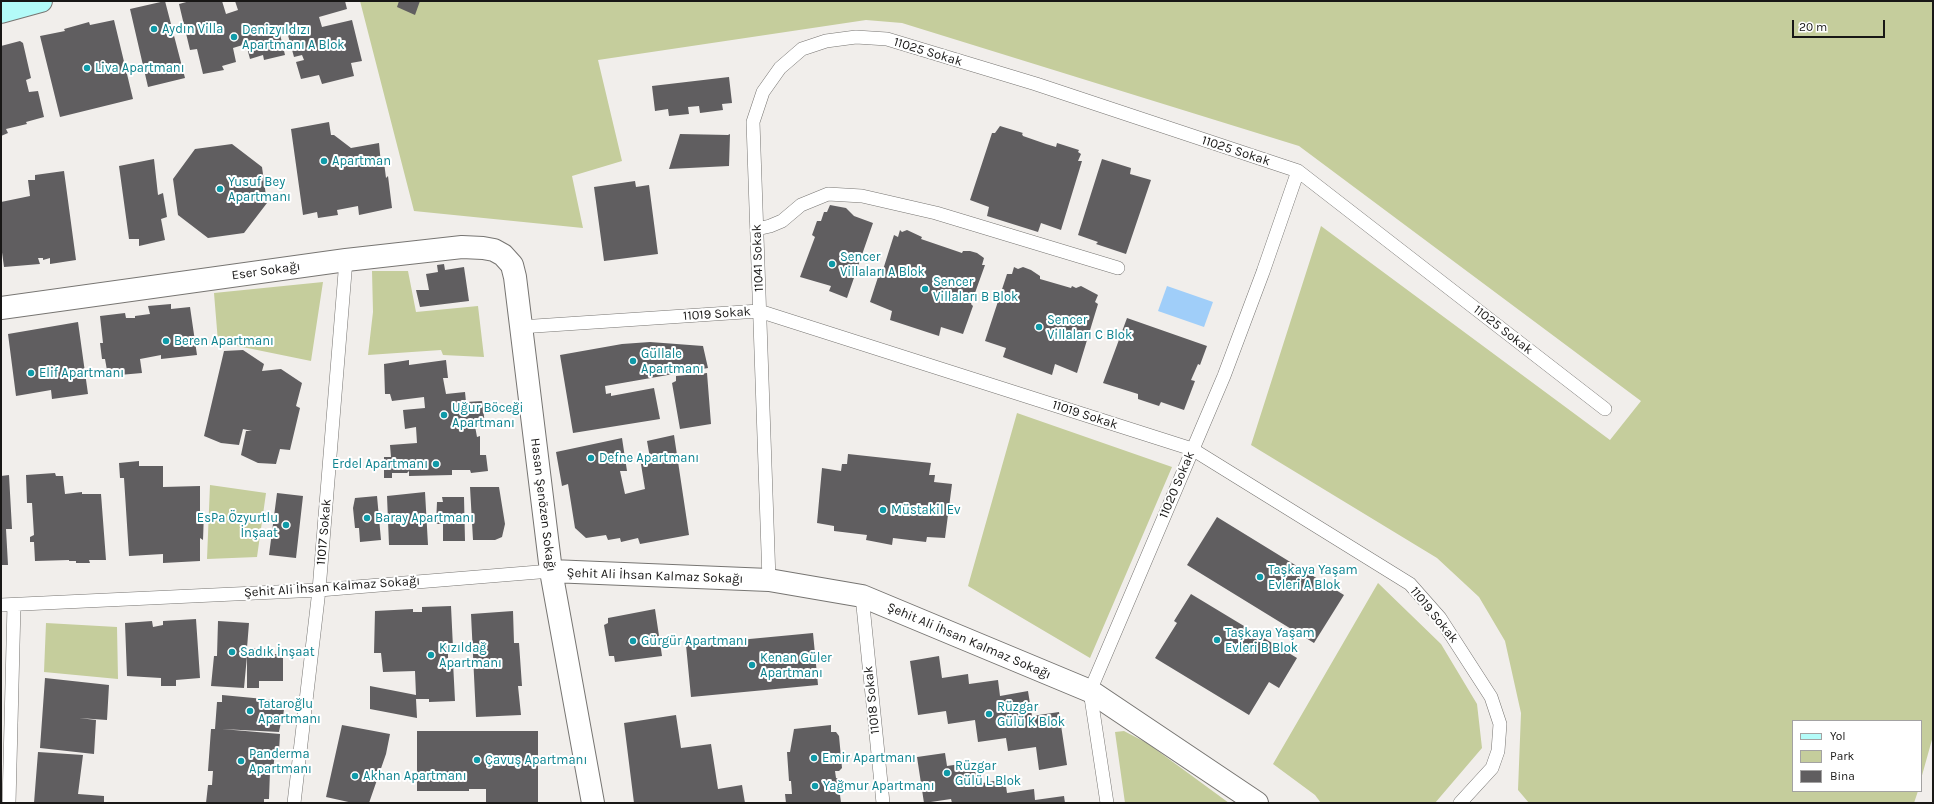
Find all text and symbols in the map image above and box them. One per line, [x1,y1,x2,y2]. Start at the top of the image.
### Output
scale bar [1794,12,1887,38]
text: 20 m [1799,20,1827,34]
place label: Aydın Villa [162,21,223,37]
place label: Denizyıldızı Apartmanı A Blok [242,22,345,53]
marker: Aydın Villa [149,24,159,34]
marker: Denizyıldızı Apartmanı A Blok [229,32,239,42]
street label: 11025 Sokak [892,34,964,70]
place label: Liva Apartmanı [95,60,185,76]
marker: Liva Apartmanı [82,63,92,73]
street label: 11025 Sokak [1200,133,1272,169]
place label: Apartman [332,153,391,169]
marker: Apartman [319,156,329,166]
place label: Yusuf Bey Apartmanı [228,174,291,205]
marker: Yusuf Bey Apartmanı [215,184,225,194]
street label: 11041 Sokak [749,224,767,292]
place label: Sencer Villaları A Blok [840,249,925,280]
street label: Eser Sokağı [231,258,301,284]
marker: Sencer Villaları A Blok [827,259,837,269]
place label: Sencer Villaları B Blok [933,274,1018,305]
marker: Sencer Villaları B Blok [920,284,930,294]
street label: 11025 Sokak [1470,302,1536,358]
street label: 11019 Sokak [683,304,751,324]
place label: Sencer Villaları C Blok [1047,312,1132,343]
marker: Sencer Villaları C Blok [1034,322,1044,332]
place label: Beren Apartmanı [174,333,274,349]
marker: Beren Apartmanı [161,336,171,346]
place label: Güllale Apartmanı [641,346,704,377]
marker: Güllale Apartmanı [628,356,638,366]
place label: Elif Apartmanı [39,365,124,381]
marker: Elif Apartmanı [26,368,36,378]
street label: 11019 Sokak [1050,397,1120,433]
place label: Uğur Böceği Apartmanı [452,400,523,431]
marker: Uğur Böceği Apartmanı [439,410,449,420]
street label: Hasan Şenözen Sokağı [527,437,559,573]
street label: 11020 Sokak [1156,449,1198,521]
place label: Defne Apartmanı [599,450,699,466]
marker: Defne Apartmanı [586,453,596,463]
place label: Erdel Apartmanı [332,456,428,472]
marker: Erdel Apartmanı [431,459,441,469]
street label: 11017 Sokak [313,498,335,566]
place label: Müstakil Ev [891,502,961,518]
marker: Müstakil Ev [878,505,888,515]
place label: EsPa Özyurtlu İnşaat [197,510,278,541]
place label: Baray Apartmanı [375,510,474,526]
marker: Baray Apartmanı [362,513,372,523]
marker: EsPa Özyurtlu İnşaat [281,520,291,530]
place label: Taşkaya Yaşam Evleri A Blok [1268,562,1358,593]
street label: Şehit Ali İhsan Kalmaz Sokağı [566,565,744,587]
marker: Taşkaya Yaşam Evleri A Blok [1255,572,1265,582]
street label: Şehit Ali İhsan Kalmaz Sokağı [243,573,421,601]
street label: 11019 Sokak [1407,584,1461,646]
street label: Şehit Ali İhsan Kalmaz Sokağı [885,599,1053,683]
place label: Taşkaya Yaşam Evleri B Blok [1225,625,1315,656]
place label: Gürgür Apartmanı [641,633,748,649]
marker: Taşkaya Yaşam Evleri B Blok [1212,635,1222,645]
marker: Gürgür Apartmanı [628,636,638,646]
place label: Kızıldağ Apartmanı [439,640,502,671]
place label: Sadık İnşaat [240,644,315,660]
marker: Sadık İnşaat [227,647,237,657]
marker: Kızıldağ Apartmanı [426,650,436,660]
place label: Kenan Güler Apartmanı [760,650,832,681]
marker: Kenan Güler Apartmanı [747,660,757,670]
street label: 11018 Sokak [861,665,883,735]
place label: Tataroğlu Apartmanı [258,696,321,727]
place label: Rüzgar Gülü K Blok [997,699,1065,730]
marker: Tataroğlu Apartmanı [245,706,255,716]
marker: Rüzgar Gülü K Blok [984,709,994,719]
legend [1792,720,1922,792]
text: Yol [1830,729,1846,743]
place label: Panderma Apartmanı [249,746,312,777]
text: Park [1830,749,1854,763]
place label: Emir Apartmanı [822,750,916,766]
place label: Çavuş Apartmanı [485,752,587,768]
marker: Emir Apartmanı [809,753,819,763]
marker: Çavuş Apartmanı [472,755,482,765]
marker: Panderma Apartmanı [236,756,246,766]
place label: Rüzgar Gülü L Blok [955,758,1021,789]
place label: Akhan Apartmanı [363,768,467,784]
marker: Rüzgar Gülü L Blok [942,768,952,778]
text: Bina [1830,769,1855,783]
marker: Akhan Apartmanı [350,771,360,781]
place label: Yağmur Apartmanı [823,778,935,794]
marker: Yağmur Apartmanı [810,781,820,791]

